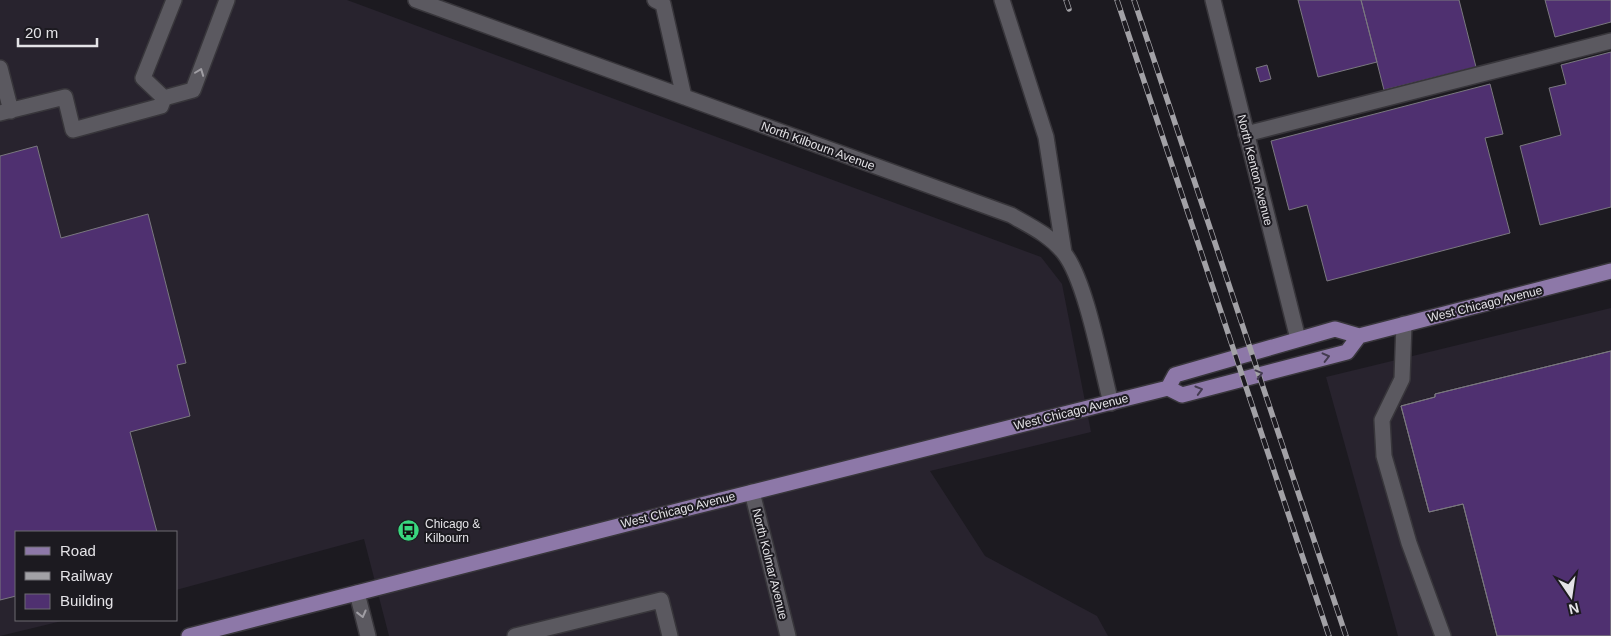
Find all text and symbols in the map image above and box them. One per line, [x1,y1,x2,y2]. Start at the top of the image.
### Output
scale bar [18,15,96,47]
text: 20 m [25,24,58,41]
one-way arrow [194,69,204,77]
street label: North Kenton Avenue [1234,113,1276,227]
street label: North Kilbourn Avenue [759,119,877,173]
street label: West Chicago Avenue [1426,283,1544,325]
one-way arrow [1322,352,1331,363]
one-way arrow [1254,369,1262,379]
one-way arrow [1195,385,1204,396]
street label: West Chicago Avenue [1012,391,1130,433]
street label: West Chicago Avenue [619,489,737,531]
street label: North Kolmar Avenue [749,507,791,621]
place label: Chicago & Kilbourn [425,517,480,545]
bus stop icon: Chicago & Kilbourn [397,519,421,543]
legend [15,531,178,621]
text: Road [60,542,96,559]
text: Railway [60,567,113,584]
north arrow [1546,571,1596,621]
text: Building [60,592,113,609]
text: N [1567,600,1581,618]
one-way arrow [357,610,367,618]

